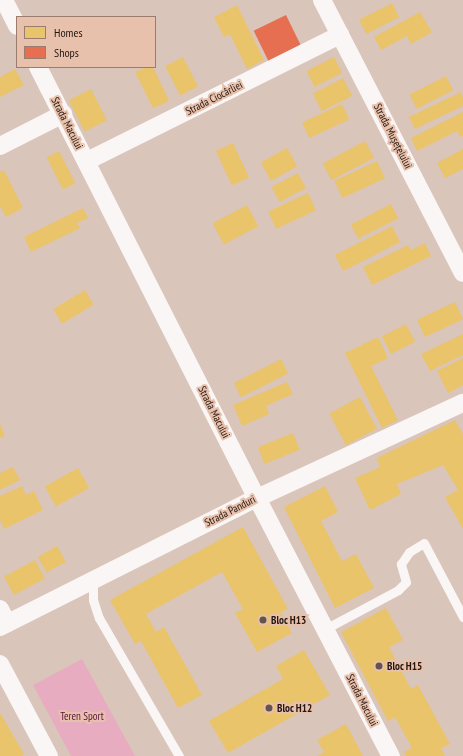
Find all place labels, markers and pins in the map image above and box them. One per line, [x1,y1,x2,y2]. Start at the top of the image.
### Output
place label: Bloc H13 [271,613,306,627]
marker: Bloc H13 [258,615,268,625]
place label: Bloc H15 [387,659,422,673]
marker: Bloc H15 [374,661,384,671]
place label: Bloc H12 [277,701,312,715]
marker: Bloc H12 [264,703,274,713]

